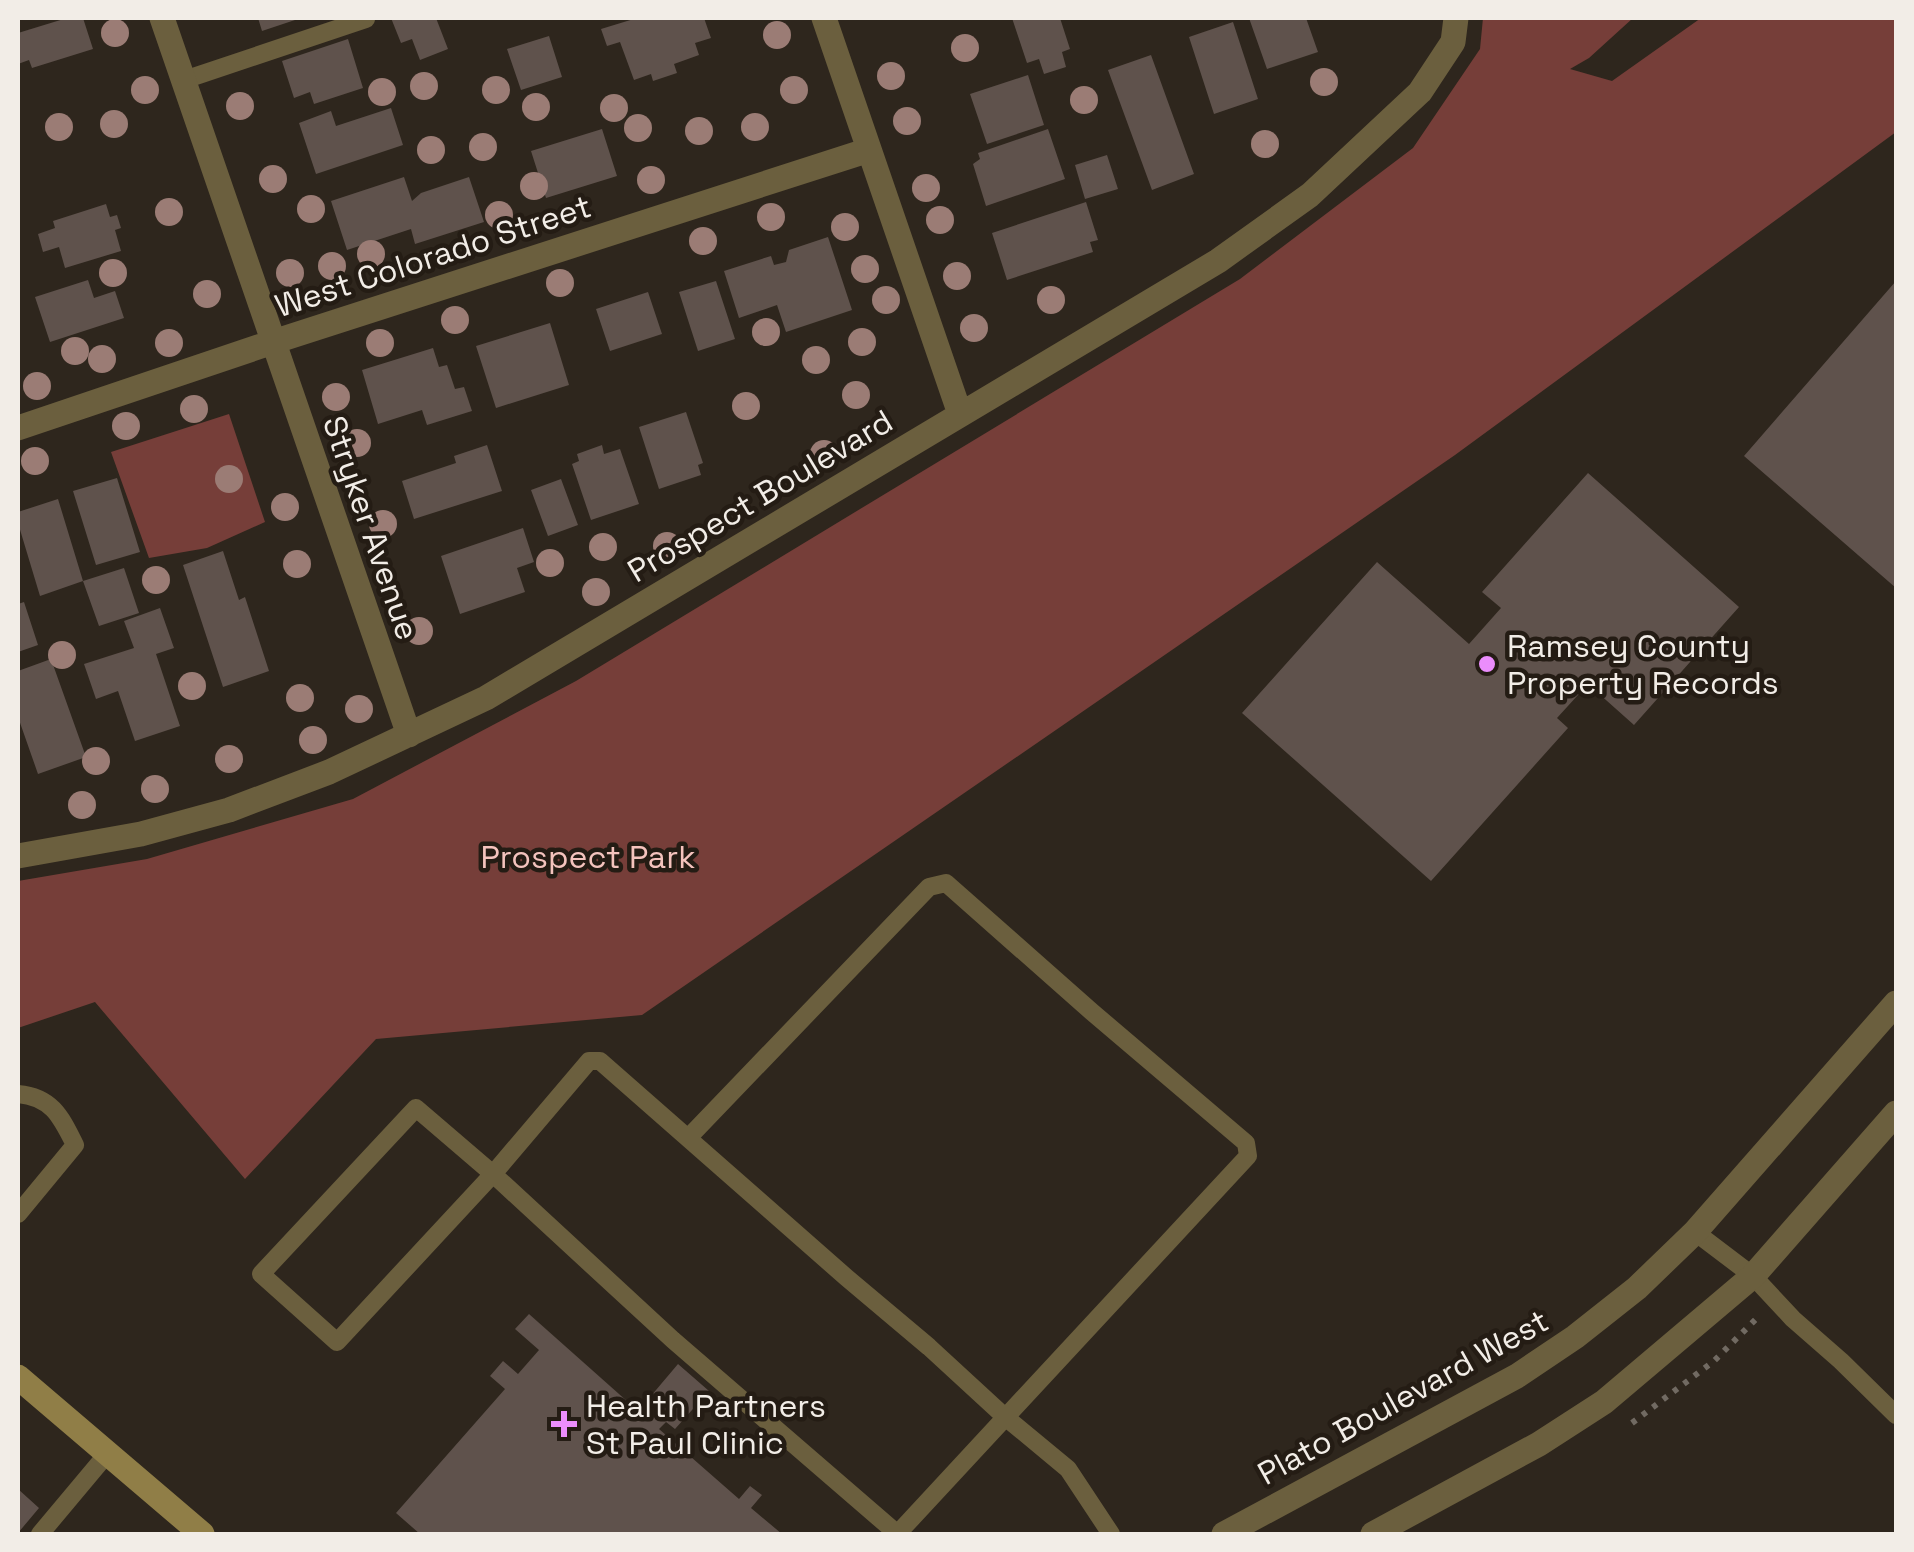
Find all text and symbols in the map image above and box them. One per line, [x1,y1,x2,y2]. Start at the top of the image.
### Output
street label: West Colorado Street [270,186,596,326]
street label: Prospect Boulevard [620,401,900,591]
street label: Stryker Avenue [314,411,428,645]
place label: Ramsey County Property Records [1507,626,1779,703]
marker: Ramsey County Property Records [1476,653,1498,675]
park label: Prospect Park [481,837,695,877]
street label: Plato Boulevard West [1251,1300,1555,1494]
place label: Health Partners St Paul Clinic [586,1386,826,1463]
marker: Health Partners St Paul Clinic [551,1411,577,1437]

